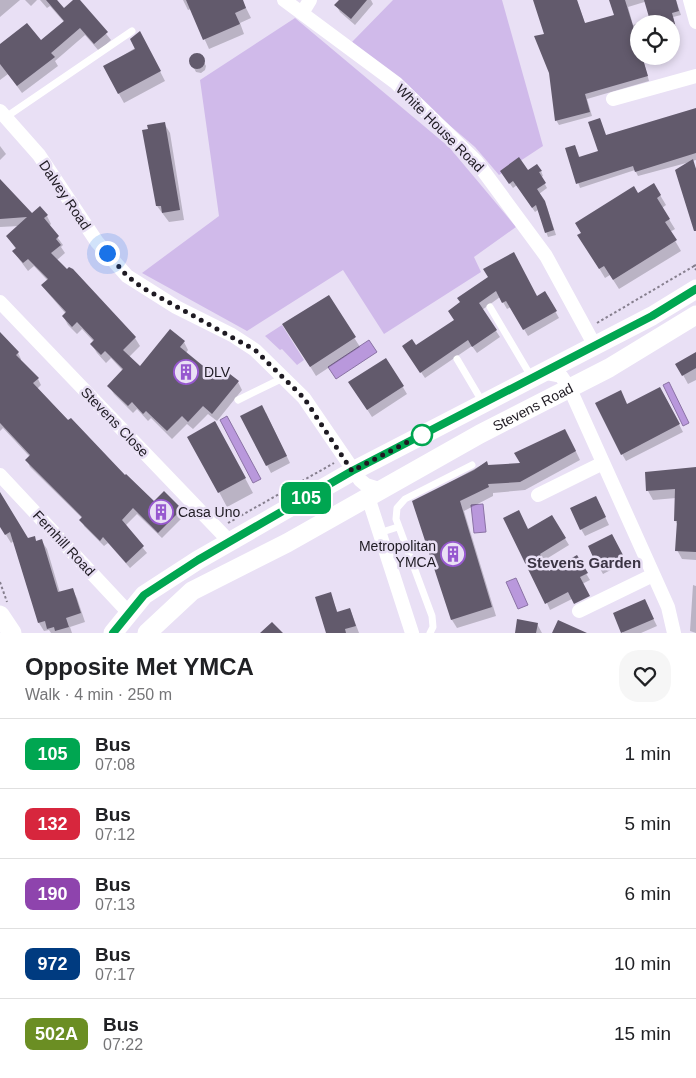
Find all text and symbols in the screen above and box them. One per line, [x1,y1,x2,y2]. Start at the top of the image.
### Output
map controls [630,15,680,65]
button: locate [630,15,680,65]
street label: White House Road [393,81,487,175]
street label: Dalvey Road [36,157,94,233]
your location [95,241,120,266]
building icon: DLV [173,359,199,385]
place label: DLV [204,364,231,380]
street label: Stevens Road [490,380,576,434]
street label: Stevens Close [78,384,152,460]
unlabelled marker [411,424,433,446]
line badge: 105 [277,482,335,514]
text: 105 [291,488,321,508]
building icon: Casa Uno [148,499,174,525]
place label: Casa Uno [178,504,240,520]
street label: Fernhill Road [30,507,98,579]
place label: Metropolitan YMCA [359,538,437,570]
building icon: Metropolitan YMCA [440,541,466,567]
district label: Stevens Garden [527,554,641,571]
button: heart [619,650,671,702]
text: Opposite Met YMCA [25,653,254,680]
text: Walk · 4 min · 250 m [25,686,172,703]
text: Bus [95,734,131,755]
text: 1 min [625,743,671,764]
text: 105 [37,744,68,764]
text: 07:08 [95,756,135,773]
text: Bus [95,804,131,825]
text: 5 min [625,813,671,834]
text: 132 [37,814,68,834]
text: 07:12 [95,826,135,843]
text: Bus [95,874,131,895]
text: 6 min [625,883,671,904]
text: 190 [37,884,68,904]
text: 07:13 [95,896,135,913]
text: Bus [95,944,131,965]
text: 10 min [614,953,671,974]
text: 972 [37,954,68,974]
text: 07:17 [95,966,135,983]
text: Bus [103,1014,139,1035]
text: 15 min [614,1023,671,1044]
text: 502A [35,1024,78,1044]
text: 07:22 [103,1036,143,1053]

